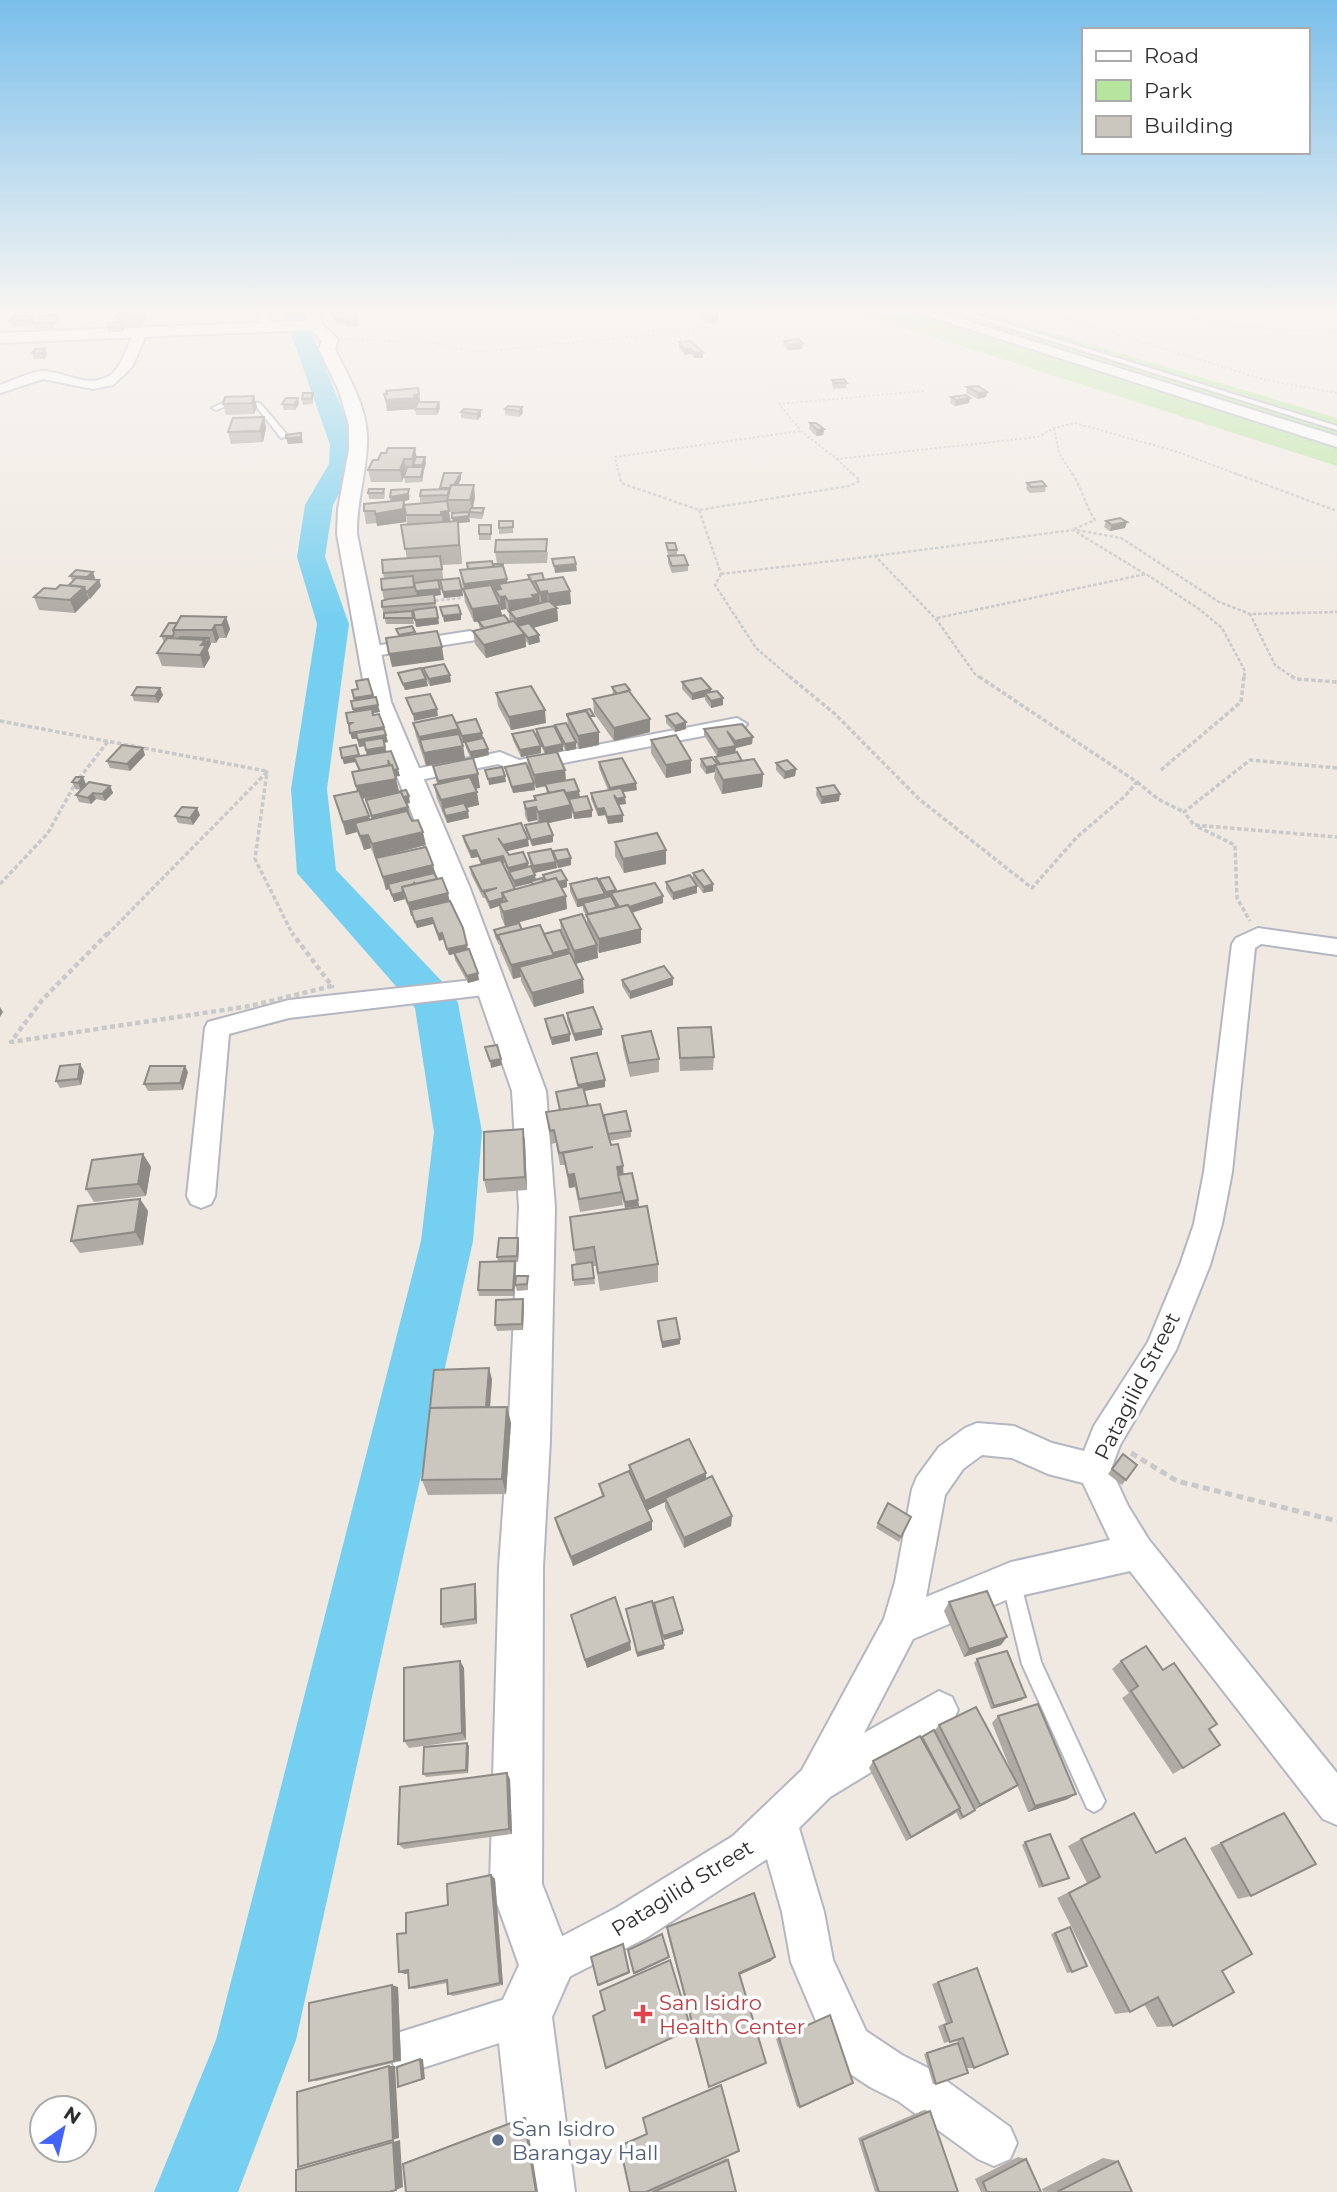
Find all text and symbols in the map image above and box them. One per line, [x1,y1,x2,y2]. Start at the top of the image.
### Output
legend [1082,28,1309,154]
text: Road [1144,43,1199,68]
text: Park [1144,78,1192,103]
text: Building [1144,113,1234,138]
street label: Patagilid Street [1089,1308,1185,1464]
street label: Patagilid Street [607,1834,757,1942]
place label: San Isidro Health Center [659,1990,805,2039]
marker: San Isidro Health Center [633,2004,653,2024]
north arrow [28,2094,98,2164]
text: N [59,2101,85,2129]
place label: San Isidro Barangay Hall [512,2116,658,2165]
marker: San Isidro Barangay Hall [490,2132,506,2148]

